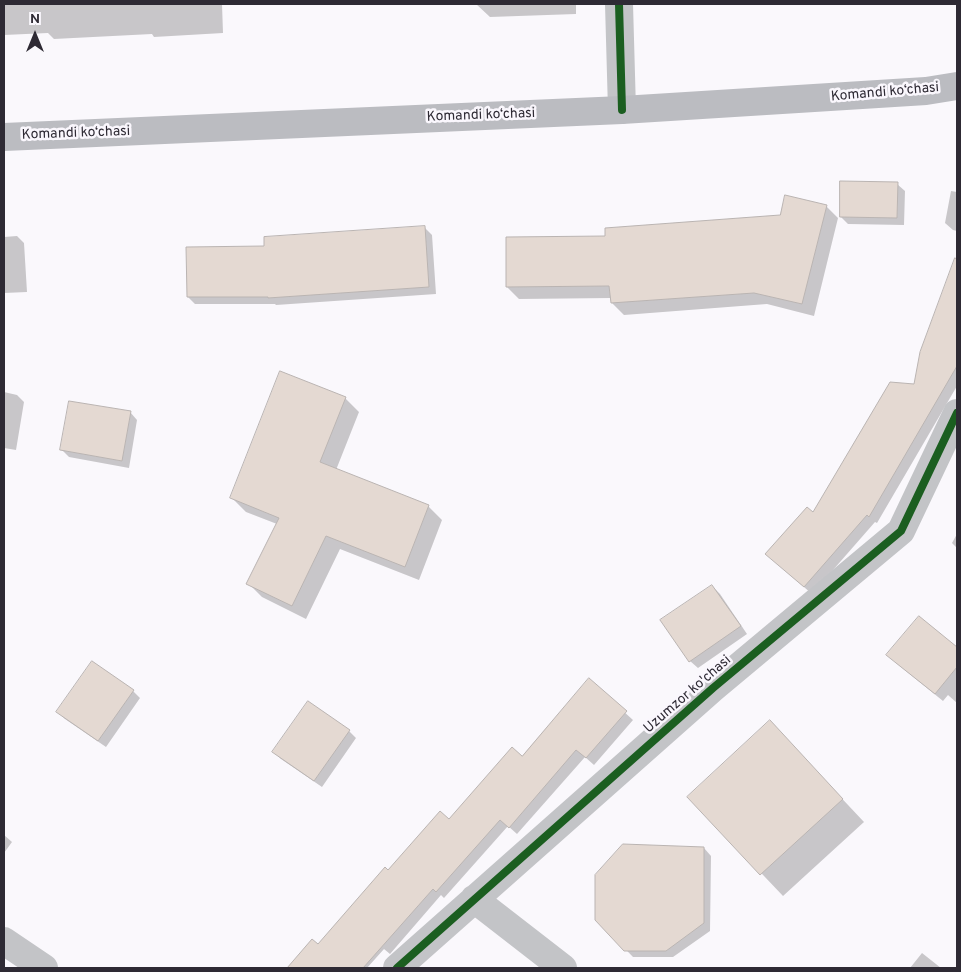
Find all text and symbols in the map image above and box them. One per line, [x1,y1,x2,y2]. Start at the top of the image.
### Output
north arrow [10,10,60,60]
text: N [30,11,40,28]
street label: Komandi ko‘chasi [830,80,940,106]
street label: Komandi ko‘chasi [426,106,536,126]
street label: Komandi ko‘chasi [21,124,131,144]
street label: Uzumzor ko'chasi [641,653,735,737]

